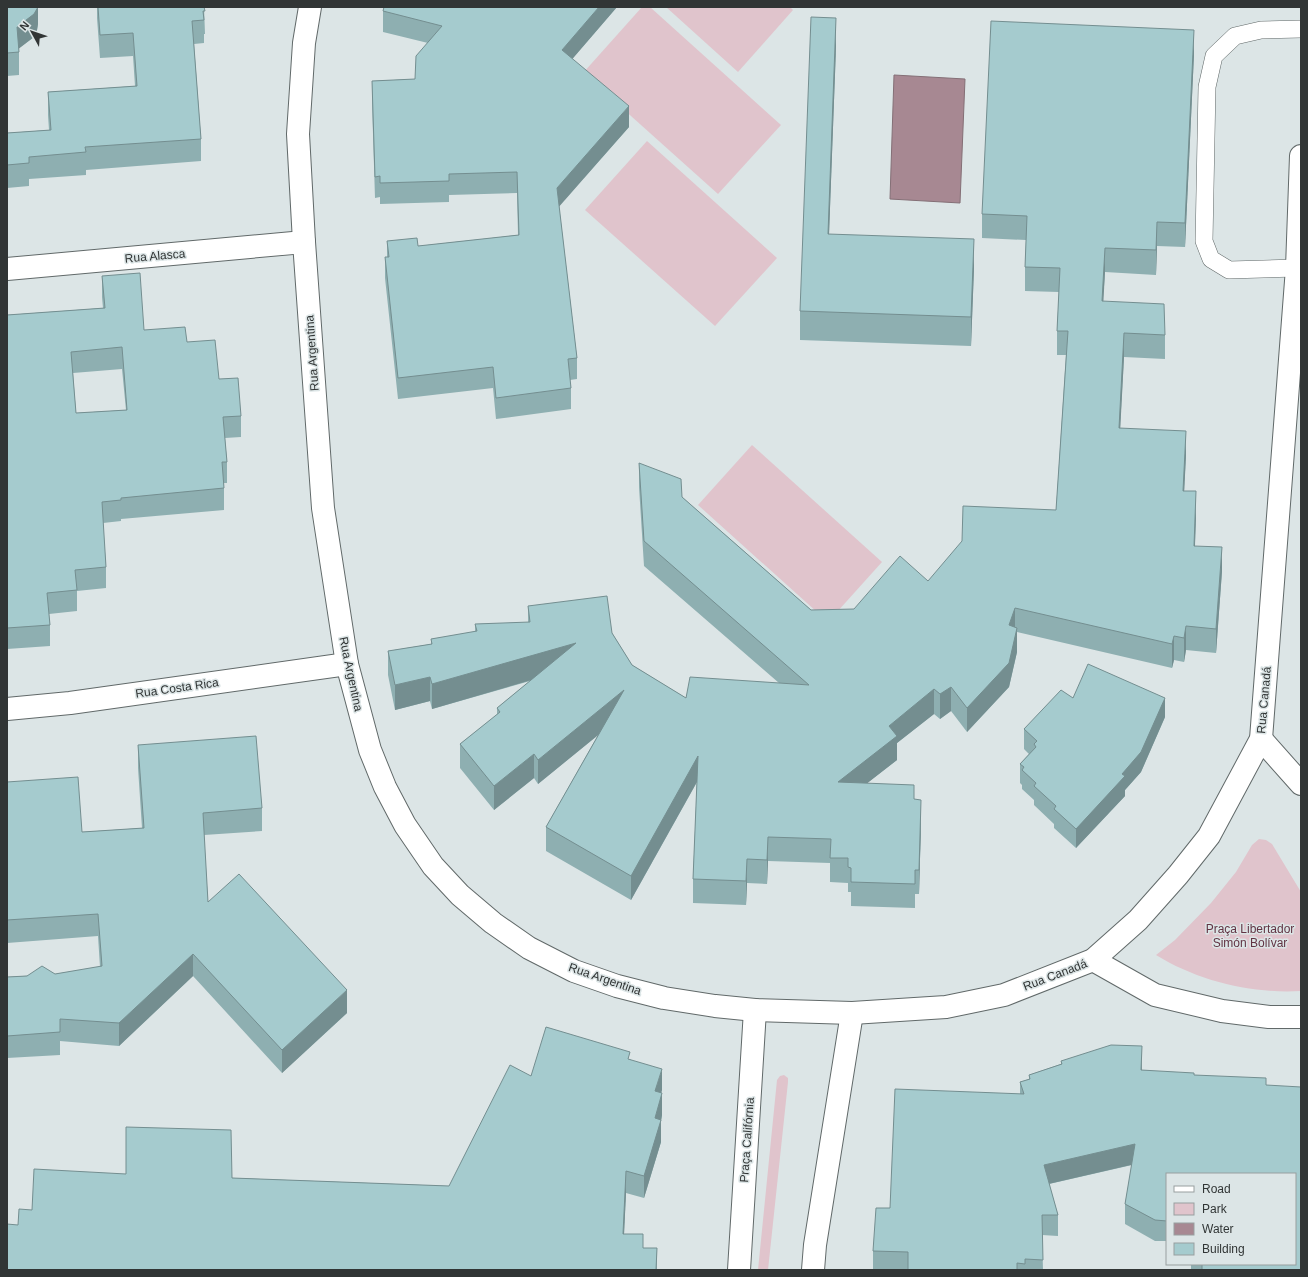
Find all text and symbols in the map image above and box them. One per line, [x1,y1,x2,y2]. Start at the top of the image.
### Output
north arrow [12,12,52,52]
text: N [17,19,32,32]
street label: Rua Alasca [124,246,186,266]
street label: Rua Argentina [302,314,322,391]
street label: Rua Argentina [336,635,366,713]
street label: Rua Canadá [1254,666,1274,734]
street label: Rua Costa Rica [134,675,220,701]
park label: Praça Libertador Simón Bolívar [1206,922,1294,950]
street label: Rua Canadá [1021,956,1089,994]
street label: Rua Argentina [567,960,644,998]
street label: Praça Califórnia [737,1097,757,1183]
legend [1166,1173,1296,1265]
text: Road [1202,1182,1231,1196]
text: Park [1202,1202,1228,1216]
text: Water [1202,1222,1234,1236]
text: Building [1202,1242,1245,1256]

